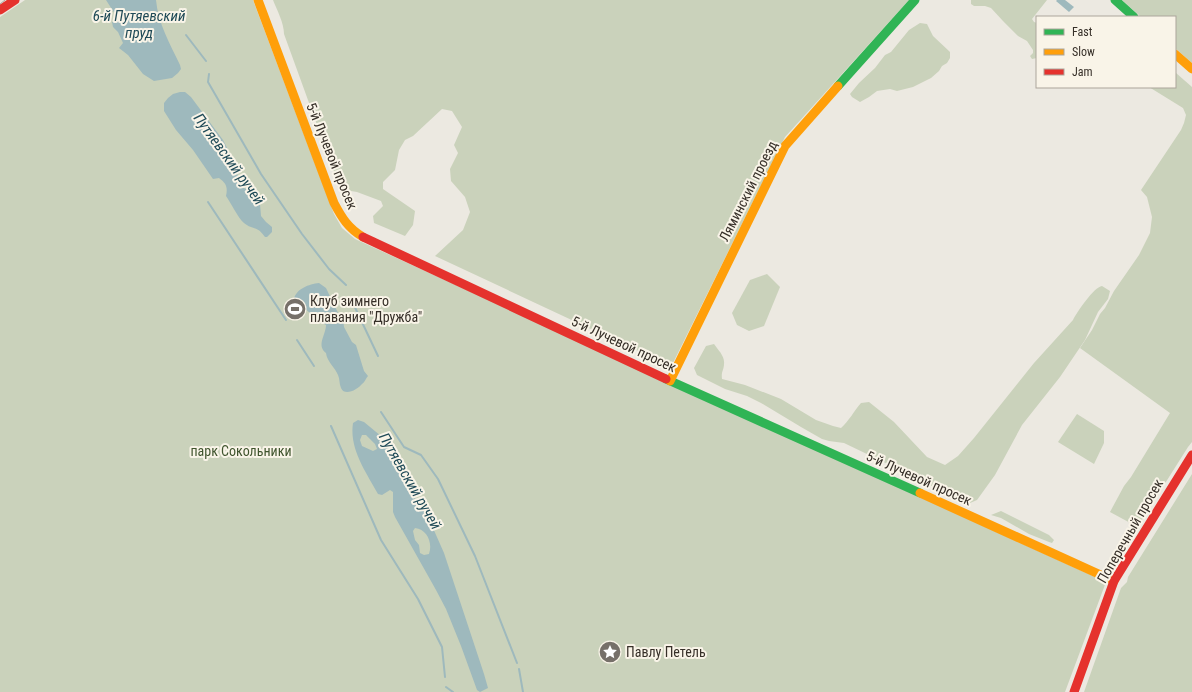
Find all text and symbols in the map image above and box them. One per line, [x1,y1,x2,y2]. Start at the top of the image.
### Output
water label: 6-й Путяевский пруд [93,7,185,42]
legend [1036,16,1176,88]
text: Fast [1072,25,1093,39]
text: Slow [1072,45,1095,59]
text: Jam [1072,65,1093,79]
street label: 5-й Лучевой просек [303,100,361,212]
water label: Путяевский ручей [190,110,268,208]
street label: Ляминский проезд [716,138,780,244]
place label: Клуб зимнего плавания "Дружба" [310,293,422,325]
sports icon: Клуб зимнего плавания "Дружба" [282,296,308,322]
street label: 5-й Лучевой просек [569,313,679,375]
water label: Путяевский ручей [375,429,445,533]
park label: парк Сокольники [190,443,292,459]
street label: 5-й Лучевой просек [864,448,974,509]
street label: Поперечный просек [1094,476,1166,586]
place icon: Павлу Петель [597,639,623,665]
place label: Павлу Петель [626,644,706,660]

